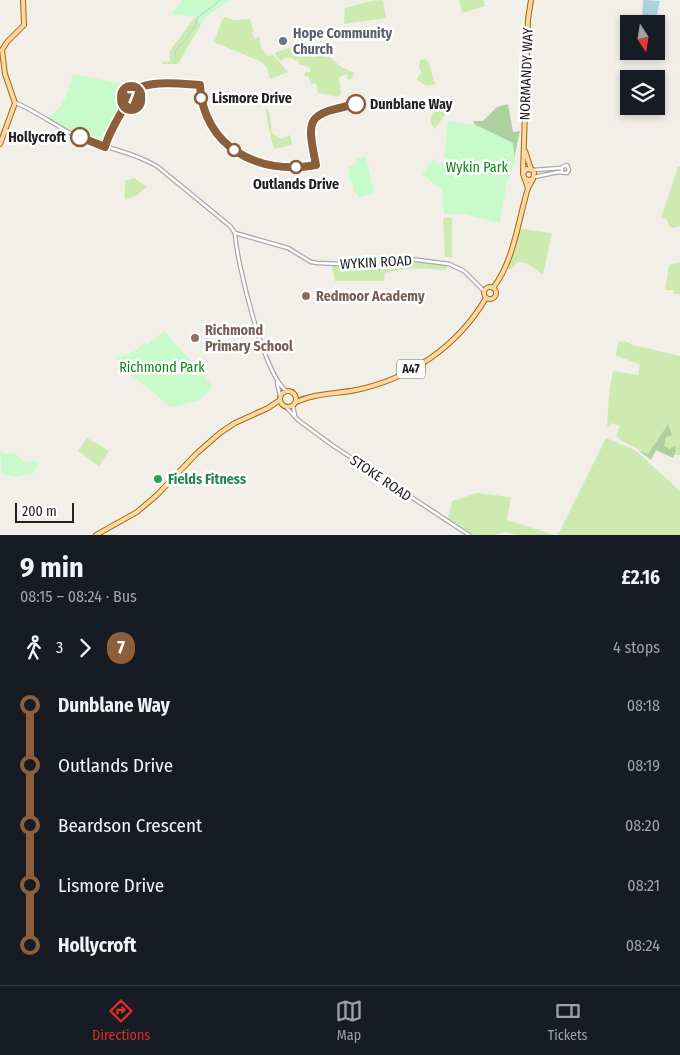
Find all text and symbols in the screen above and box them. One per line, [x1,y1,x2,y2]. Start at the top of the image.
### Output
north arrow [620,15,665,60]
map controls [620,15,665,115]
place label: Hope Community Church [293,25,393,58]
street label: NORMANDY WAY [516,27,537,121]
marker: Hope Community Church [277,35,289,47]
button: layers [620,70,665,115]
line badge: 7 [115,82,147,114]
text: 7 [127,87,135,109]
place label: Lismore Drive [212,90,292,107]
marker: Lismore Drive [194,91,208,105]
marker: Dunblane Way [346,94,366,114]
place label: Dunblane Way [370,96,453,113]
marker: Hollycroft [70,127,90,147]
place label: Hollycroft [8,129,67,146]
unlabelled marker [227,143,241,157]
park label: Wykin Park [446,159,509,176]
marker: Outlands Drive [289,160,303,174]
place label: Outlands Drive [253,176,339,193]
street label: WYKIN ROAD [340,252,412,273]
place label: Redmoor Academy [316,288,425,305]
marker: Redmoor Academy [300,290,312,302]
place label: Richmond Primary School [205,322,293,355]
marker: Richmond Primary School [189,332,201,344]
park label: Richmond Park [119,359,205,376]
road number: A47 [397,359,425,378]
street label: STOKE ROAD [347,452,415,505]
place label: Fields Fitness [168,471,246,488]
marker: Fields Fitness [152,473,164,485]
scale bar [15,500,74,523]
text: 200 m [22,503,57,520]
text: 9 min [20,551,84,584]
text: £2.16 [621,566,660,589]
text: 08:15 – 08:24 · Bus [20,587,137,606]
icon: walk [20,634,48,662]
icon: forward [71,634,99,662]
text: 7 [117,637,125,659]
text: 3 [56,638,63,657]
text: 4 stops [613,638,660,657]
text: Dunblane Way [58,694,170,717]
text: 08:18 [627,696,660,715]
text: Outlands Drive [58,754,173,777]
text: 08:19 [627,756,660,775]
text: Beardson Crescent [58,814,202,837]
text: 08:20 [625,816,660,835]
text: Lismore Drive [58,874,164,897]
text: 08:21 [627,876,660,895]
text: Hollycroft [58,934,136,957]
text: 08:24 [626,936,660,955]
tab: Directions [92,997,150,1044]
tab: Map [335,997,363,1044]
tab: Tickets [548,997,588,1044]

